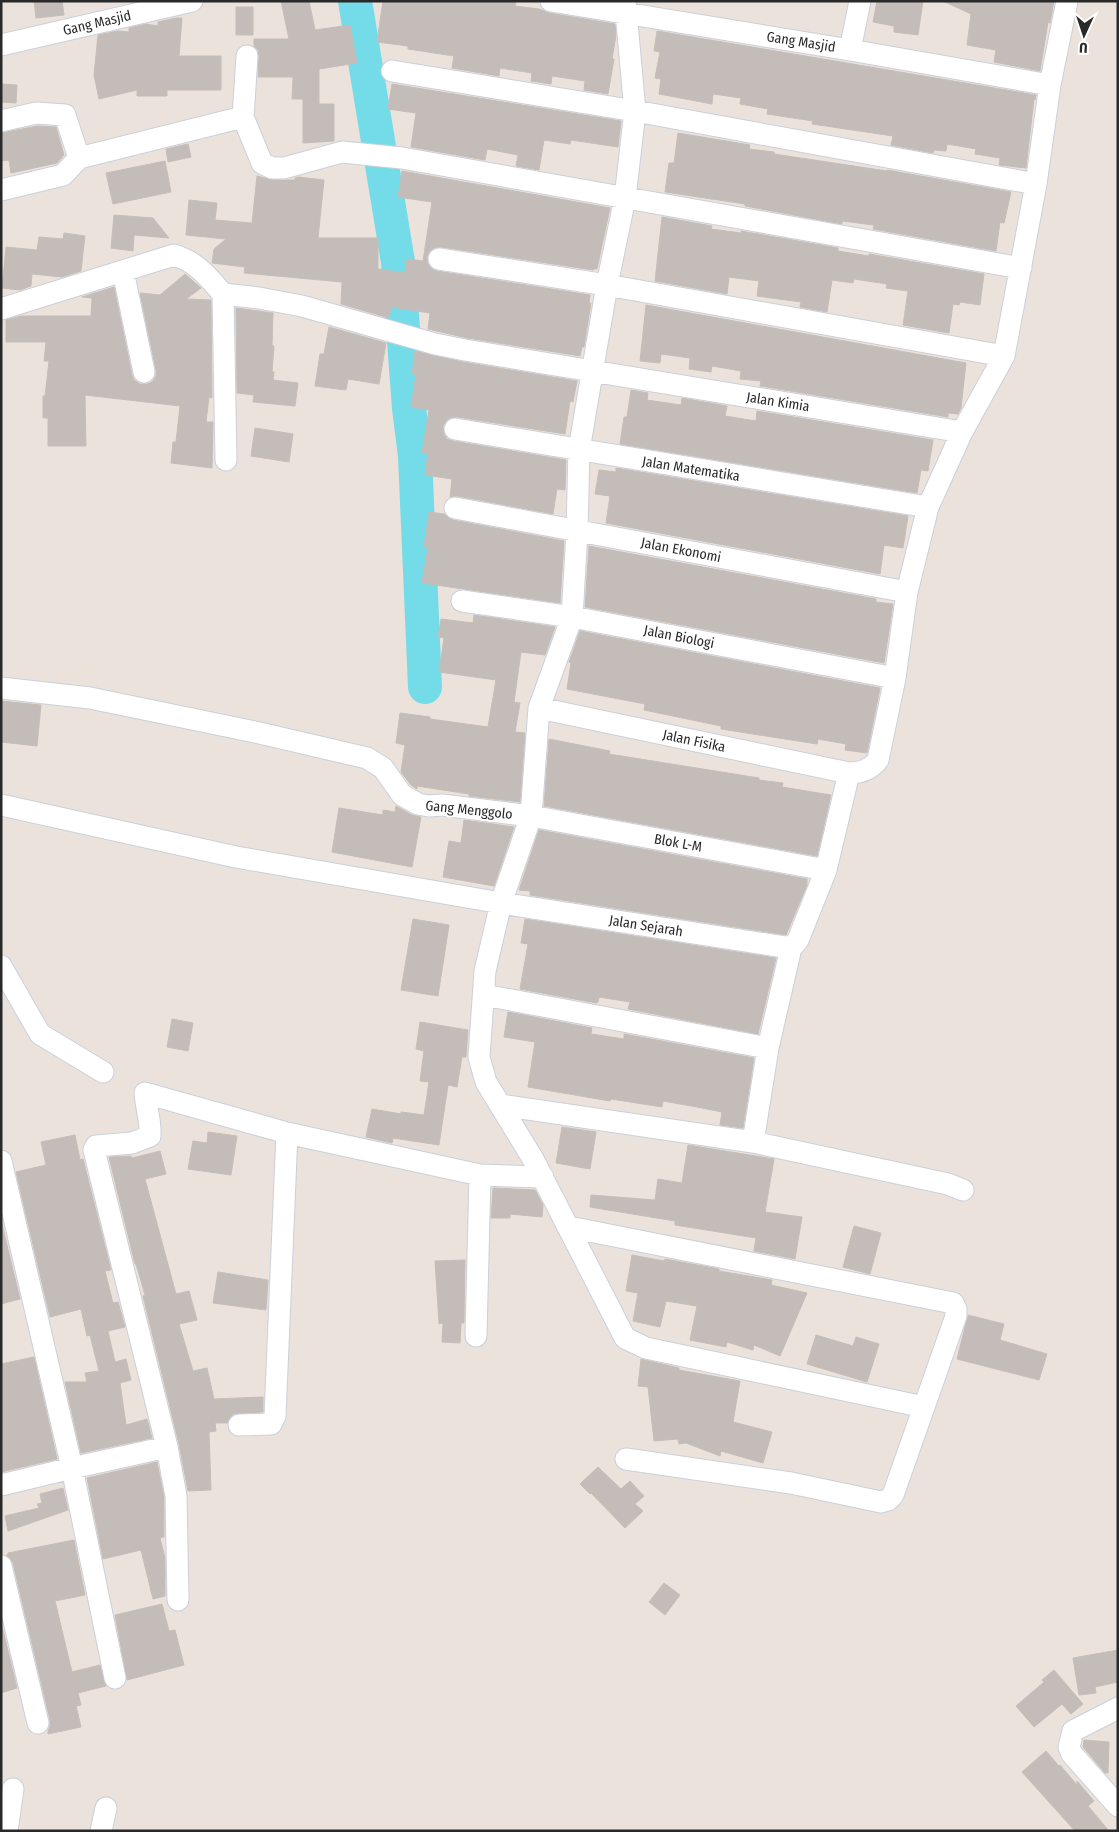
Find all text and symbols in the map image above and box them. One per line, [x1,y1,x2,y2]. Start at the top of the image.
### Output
street label: Gang Masjid [61,7,133,39]
north arrow [1059,10,1109,60]
street label: Gang Masjid [765,28,837,56]
text: U [1079,39,1088,56]
street label: Jalan Kimia [745,389,811,415]
street label: Jalan Matematika [641,453,741,485]
street label: Jalan Ekonomi [640,534,722,566]
street label: Jalan Biologi [642,622,716,652]
street label: Jalan Fisika [661,726,727,756]
street label: Gang Menggolo [425,797,513,823]
street label: Blok L-M [653,830,703,856]
street label: Jalan Sejarah [608,912,684,940]

